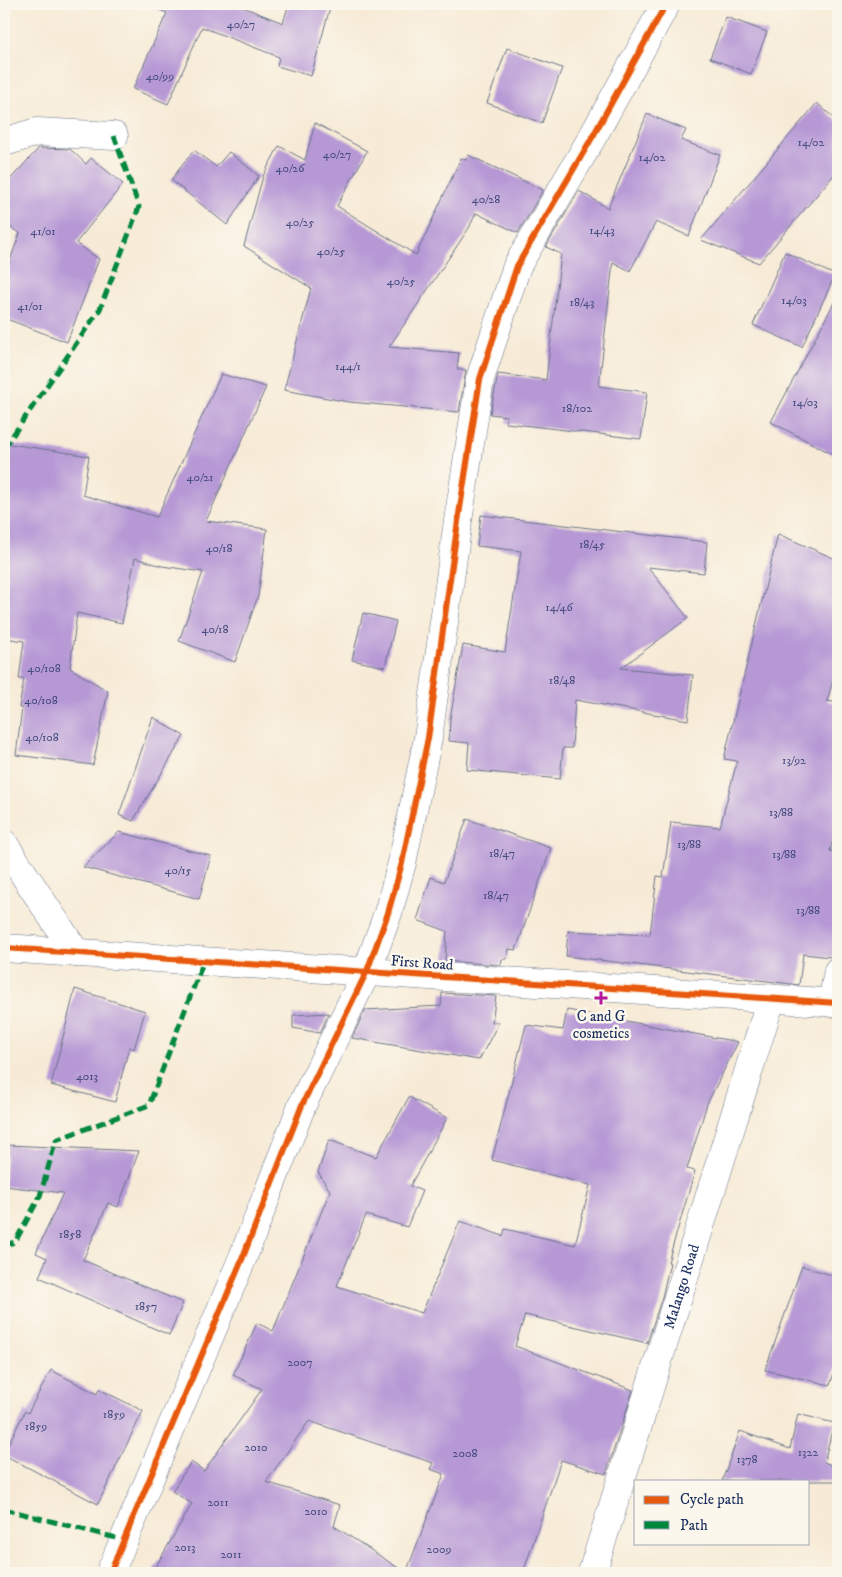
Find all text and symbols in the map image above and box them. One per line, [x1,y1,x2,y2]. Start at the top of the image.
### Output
house number: 40/27 [227,17,255,32]
house number: 40/99 [146,69,174,84]
house number: 14/02 [798,135,825,150]
house number: 40/27 [323,147,351,162]
house number: 14/02 [639,150,666,165]
house number: 40/26 [276,161,305,176]
house number: 40/28 [472,192,500,207]
house number: 40/25 [286,215,314,230]
house number: 14/43 [589,223,615,238]
house number: 41/01 [30,224,56,239]
house number: 40/25 [317,244,345,259]
house number: 40/25 [387,274,415,289]
house number: 14/03 [781,293,807,308]
house number: 18/43 [570,295,594,310]
house number: 41/01 [17,299,43,314]
house number: 144/1 [335,359,361,374]
house number: 14/03 [792,395,818,410]
house number: 18/102 [562,401,592,416]
house number: 40/21 [187,470,213,485]
house number: 18/45 [579,537,605,552]
house number: 40/18 [205,541,233,556]
house number: 14/46 [545,600,573,615]
house number: 40/18 [201,622,229,637]
house number: 40/108 [27,661,61,676]
house number: 18/48 [549,673,575,688]
house number: 40/108 [24,693,58,708]
house number: 40/108 [25,730,59,745]
house number: 13/92 [782,753,806,768]
house number: 13/88 [769,805,793,820]
house number: 13/88 [677,837,701,852]
house number: 18/47 [489,846,515,861]
house number: 13/88 [772,847,796,862]
house number: 40/15 [165,863,191,878]
house number: 18/47 [483,888,509,903]
house number: 13/88 [796,903,820,918]
street label: First Road [390,951,454,975]
marker: C and G cosmetics [594,991,608,1005]
place label: C and G cosmetics [573,1007,629,1043]
house number: 4013 [76,1069,98,1084]
house number: 1858 [59,1227,81,1242]
street label: Malango Road [659,1241,704,1331]
house number: 1857 [135,1299,157,1314]
house number: 2007 [287,1355,313,1370]
house number: 1859 [103,1407,125,1422]
house number: 1859 [25,1419,47,1434]
house number: 2010 [244,1440,268,1455]
house number: 1322 [798,1445,818,1460]
house number: 2008 [453,1446,477,1461]
house number: 1378 [736,1452,758,1467]
legend [634,1480,810,1544]
text: Cycle path [680,1490,744,1509]
house number: 2011 [207,1495,229,1510]
house number: 2010 [304,1504,328,1519]
text: Path [680,1516,708,1535]
house number: 2013 [174,1540,196,1555]
house number: 2009 [427,1542,451,1557]
house number: 2011 [220,1547,242,1562]

